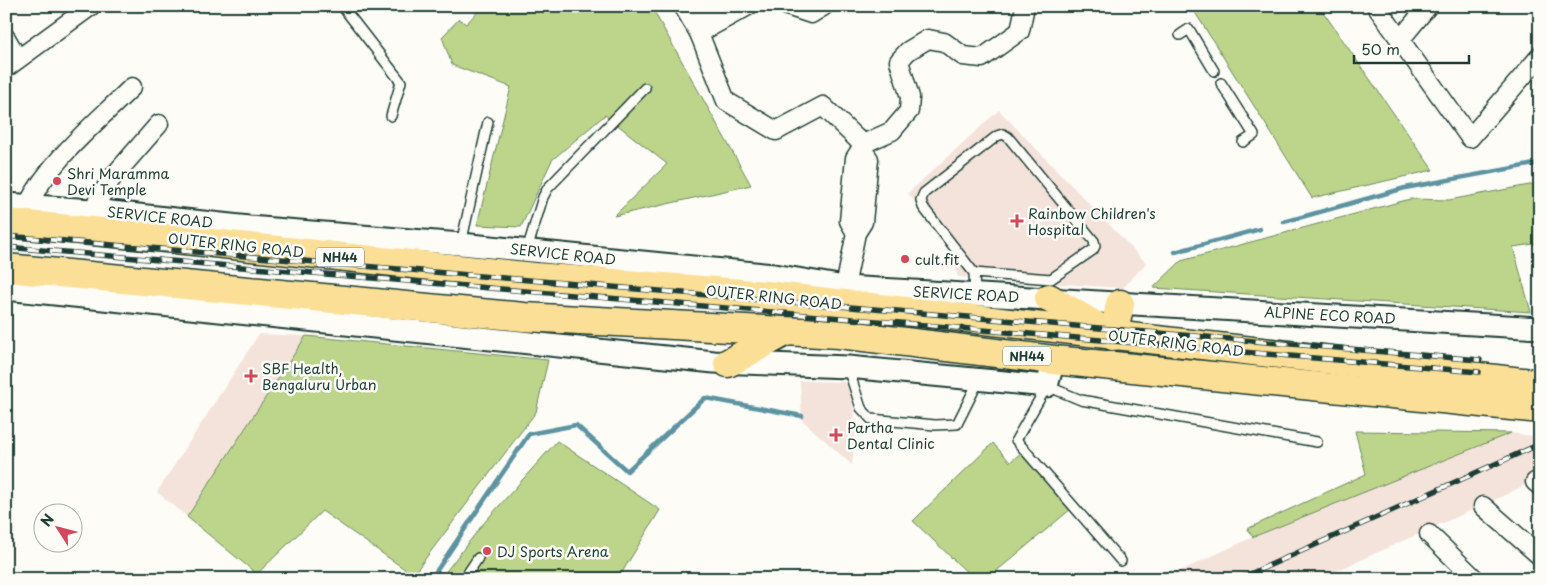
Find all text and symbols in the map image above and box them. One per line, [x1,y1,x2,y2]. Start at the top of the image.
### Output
scale bar [1354,32,1468,64]
text: 50 m [1361,37,1400,60]
place label: Shri Maramma Devi Temple [67,163,170,200]
marker: Shri Maramma Devi Temple [51,175,63,187]
street label: SERVICE ROAD [106,201,214,233]
place label: Rainbow Children's Hospital [1028,203,1156,240]
marker: Rainbow Children's Hospital [1010,214,1024,228]
street label: OUTER RING ROAD [167,227,305,263]
street label: SERVICE ROAD [509,238,617,270]
road number: NH44 [316,248,364,266]
place label: cult.fit [915,249,960,270]
marker: cult.fit [899,253,911,265]
street label: OUTER RING ROAD [705,279,843,315]
street label: SERVICE ROAD [912,281,1020,307]
street label: ALPINE ECO ROAD [1264,301,1396,329]
street label: OUTER RING ROAD [1107,324,1245,362]
road number: NH44 [1003,346,1051,366]
place label: SBF Health, Bengaluru Urban [262,358,377,395]
marker: SBF Health, Bengaluru Urban [244,369,258,383]
place label: Partha Dental Clinic [847,417,935,454]
marker: Partha Dental Clinic [829,428,843,442]
north arrow [32,502,82,552]
text: N [35,509,59,531]
place label: DJ Sports Arena [497,541,609,562]
marker: DJ Sports Arena [481,545,493,557]

